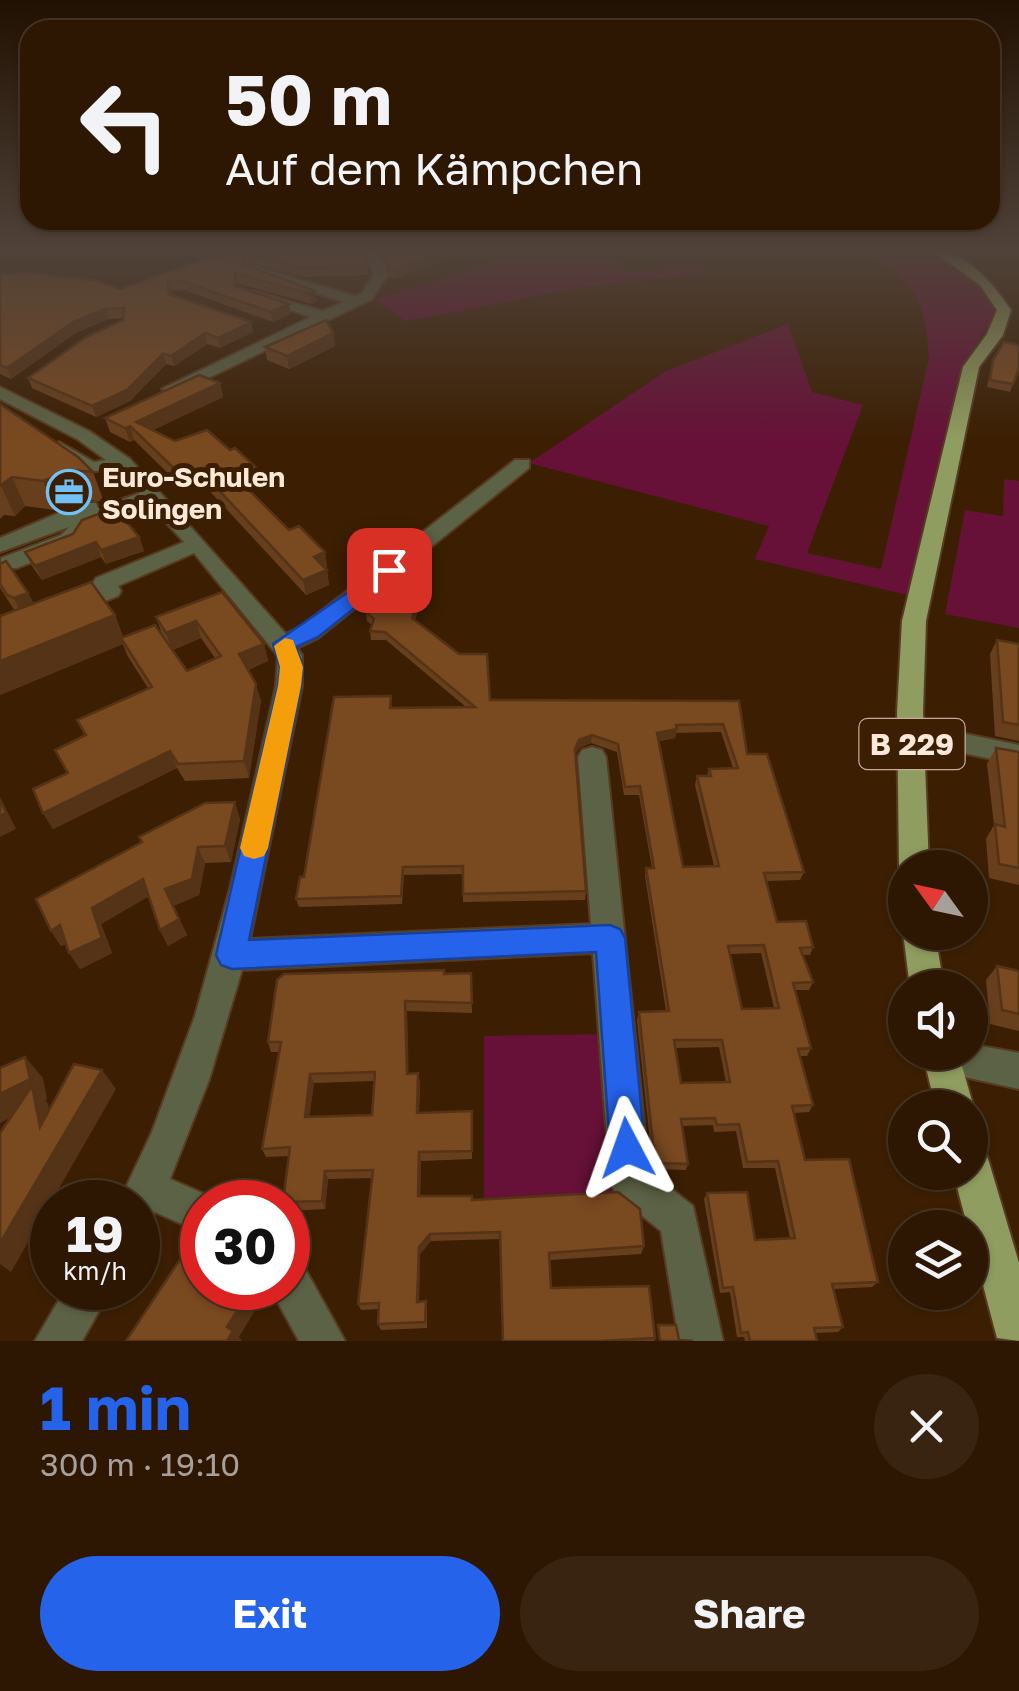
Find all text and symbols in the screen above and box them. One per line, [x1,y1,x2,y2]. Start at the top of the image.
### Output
text: 50 m [225,56,392,140]
icon: left [60,60,190,190]
text: Auf dem Kämpchen [225,141,644,195]
place label: Euro-Schulen Solingen [102,460,285,525]
office icon: Euro-Schulen Solingen [46,469,92,515]
pin [347,528,432,613]
icon: arrive [362,543,417,598]
road number: B 229 [860,719,964,769]
north arrow [888,850,988,950]
map controls [888,850,988,1310]
button: sound [888,970,988,1070]
button: search [888,1090,988,1190]
position arrow [575,1096,679,1200]
speed limit sign: 30 [180,1180,310,1310]
text: 19 [66,1203,124,1263]
button: layers [888,1210,988,1310]
text: km/h [63,1255,127,1286]
text: 1 min [40,1371,191,1443]
button: close [874,1374,979,1479]
text: 300 m · 19:10 [40,1445,240,1483]
button: Exit [40,1556,500,1671]
button: Share [520,1556,979,1671]

